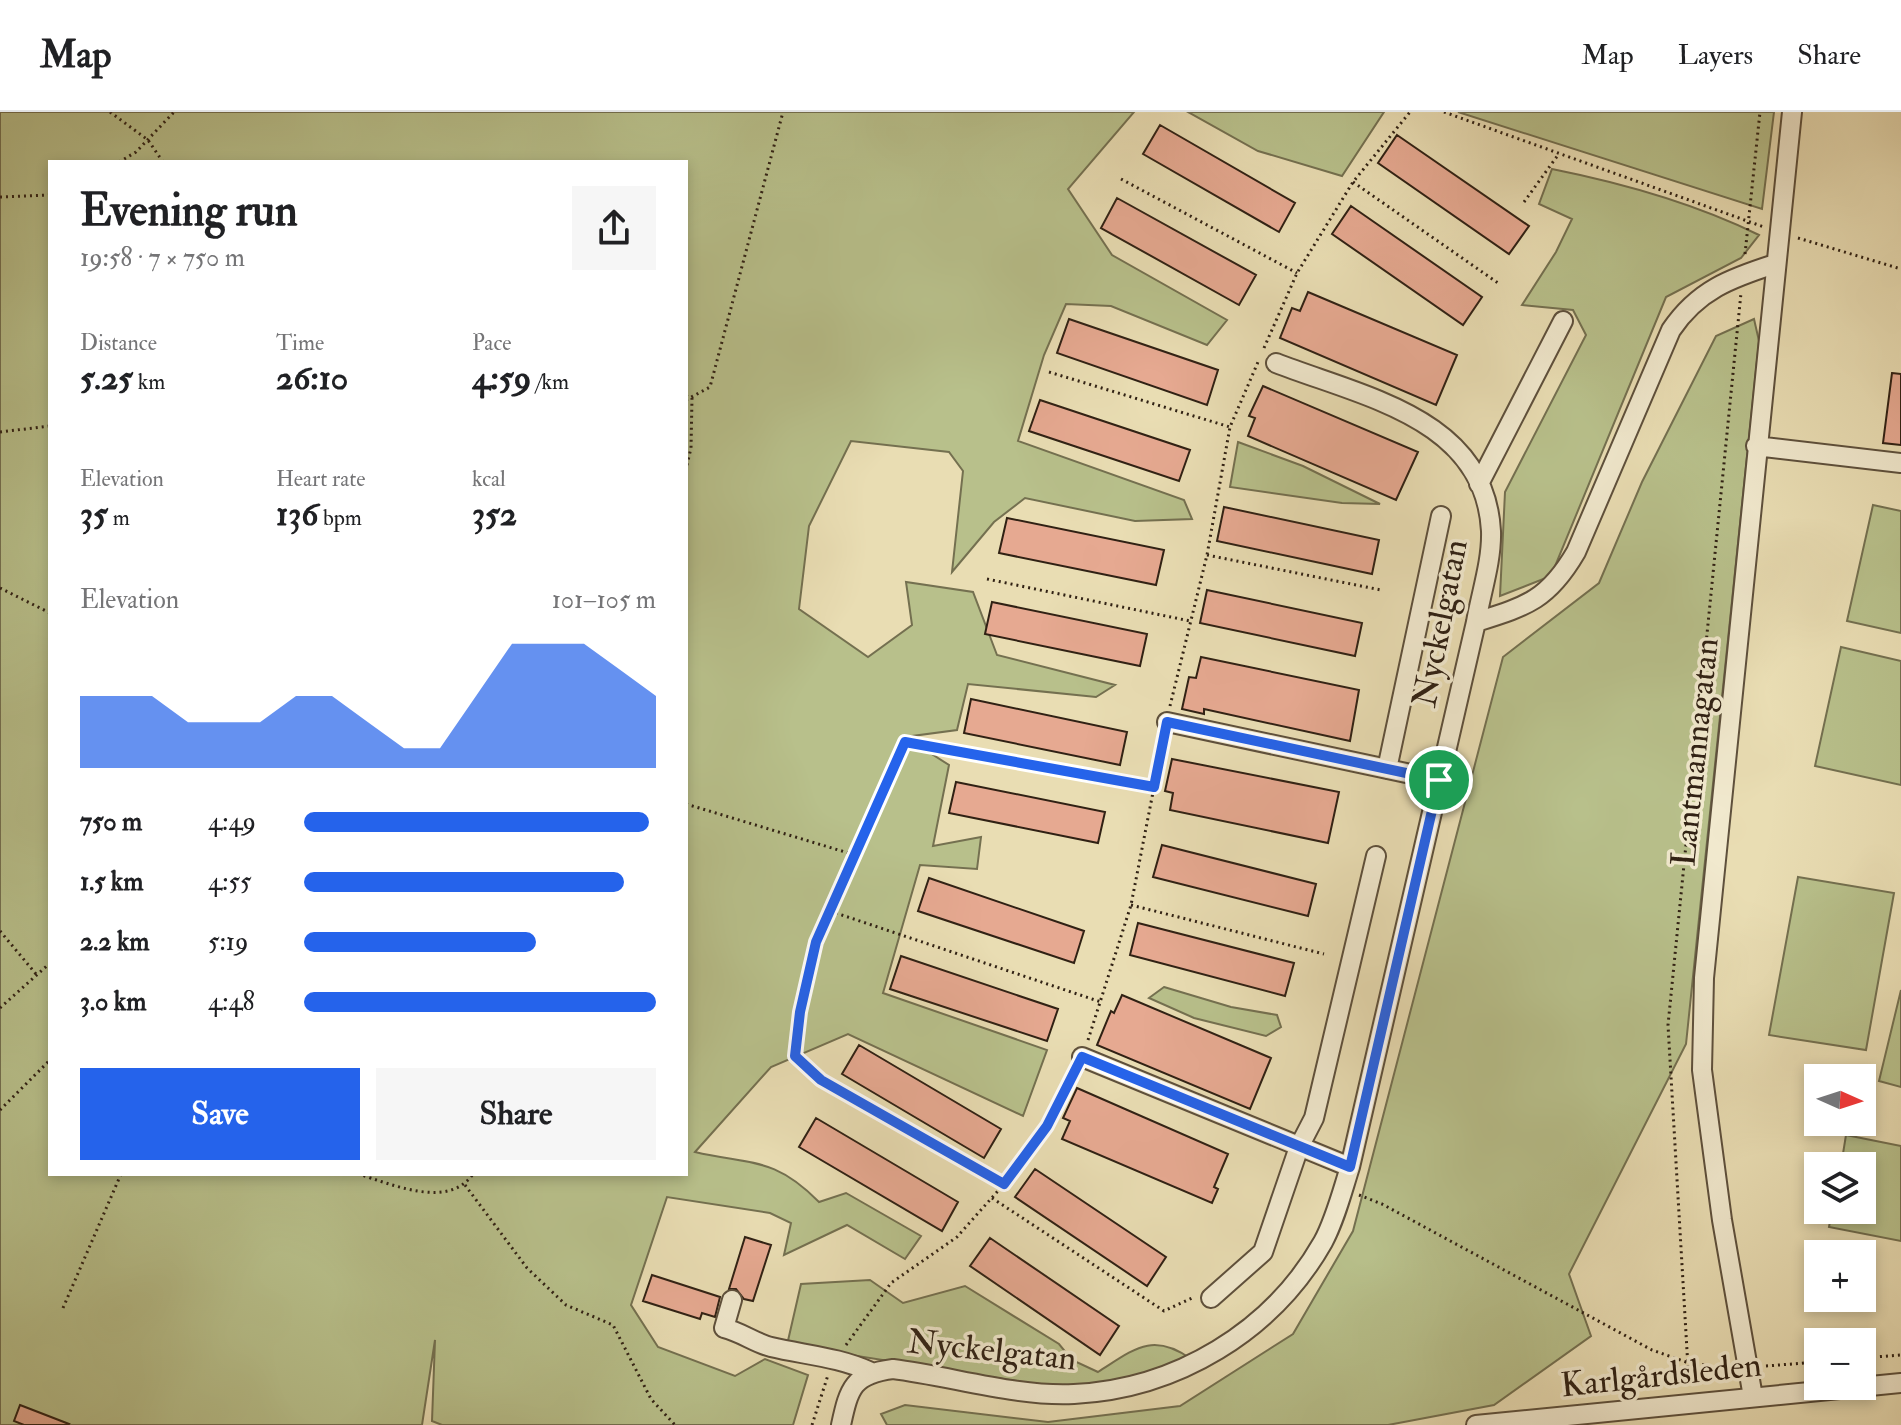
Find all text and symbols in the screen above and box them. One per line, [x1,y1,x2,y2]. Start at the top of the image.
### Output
text: Map [40,31,111,79]
text: Map [1581,38,1634,73]
text: Layers [1678,38,1753,73]
text: Share [1797,38,1861,73]
text: Evening run [80,184,298,239]
button: share [572,186,656,270]
text: 19:58 · 7 × 750 m [80,242,245,274]
text: Distance [80,329,157,357]
text: Time [276,329,324,357]
text: Pace [472,329,511,357]
text: 5.25 [80,357,133,400]
text: 26:10 [276,357,348,400]
text: 4:59 [472,357,531,400]
text: km [133,368,165,396]
text: /km [531,368,569,396]
text: Elevation [80,465,164,493]
text: Heart rate [276,465,366,493]
text: kcal [472,465,506,493]
text: 35 [80,493,108,536]
text: 136 [276,493,318,536]
text: 352 [472,493,517,536]
text: m [108,504,130,532]
text: bpm [318,504,362,532]
street label: Nyckelgatan [1403,536,1478,711]
text: Elevation [80,584,179,616]
text: 101–105 m [552,584,656,616]
street label: Lantmannagatan [1662,636,1729,869]
pin [1405,746,1473,814]
icon: arrive [1417,758,1461,802]
text: 750 m [80,806,142,838]
text: 4:49 [208,806,256,838]
text: 1.5 km [80,866,143,898]
text: 4:55 [208,866,251,898]
text: 2.2 km [80,926,149,958]
text: 5:19 [208,926,248,958]
text: 3.0 km [80,986,146,1018]
text: 4:48 [208,986,255,1018]
north arrow [1804,1064,1876,1136]
map controls [1804,1064,1876,1400]
button: Save [80,1068,360,1160]
button: Share [376,1068,656,1160]
button: layers [1804,1152,1876,1224]
button: + [1804,1240,1876,1312]
street label: Nyckelgatan [905,1320,1079,1381]
button: − [1804,1328,1876,1400]
street label: Karlgårdsleden [1559,1344,1764,1407]

